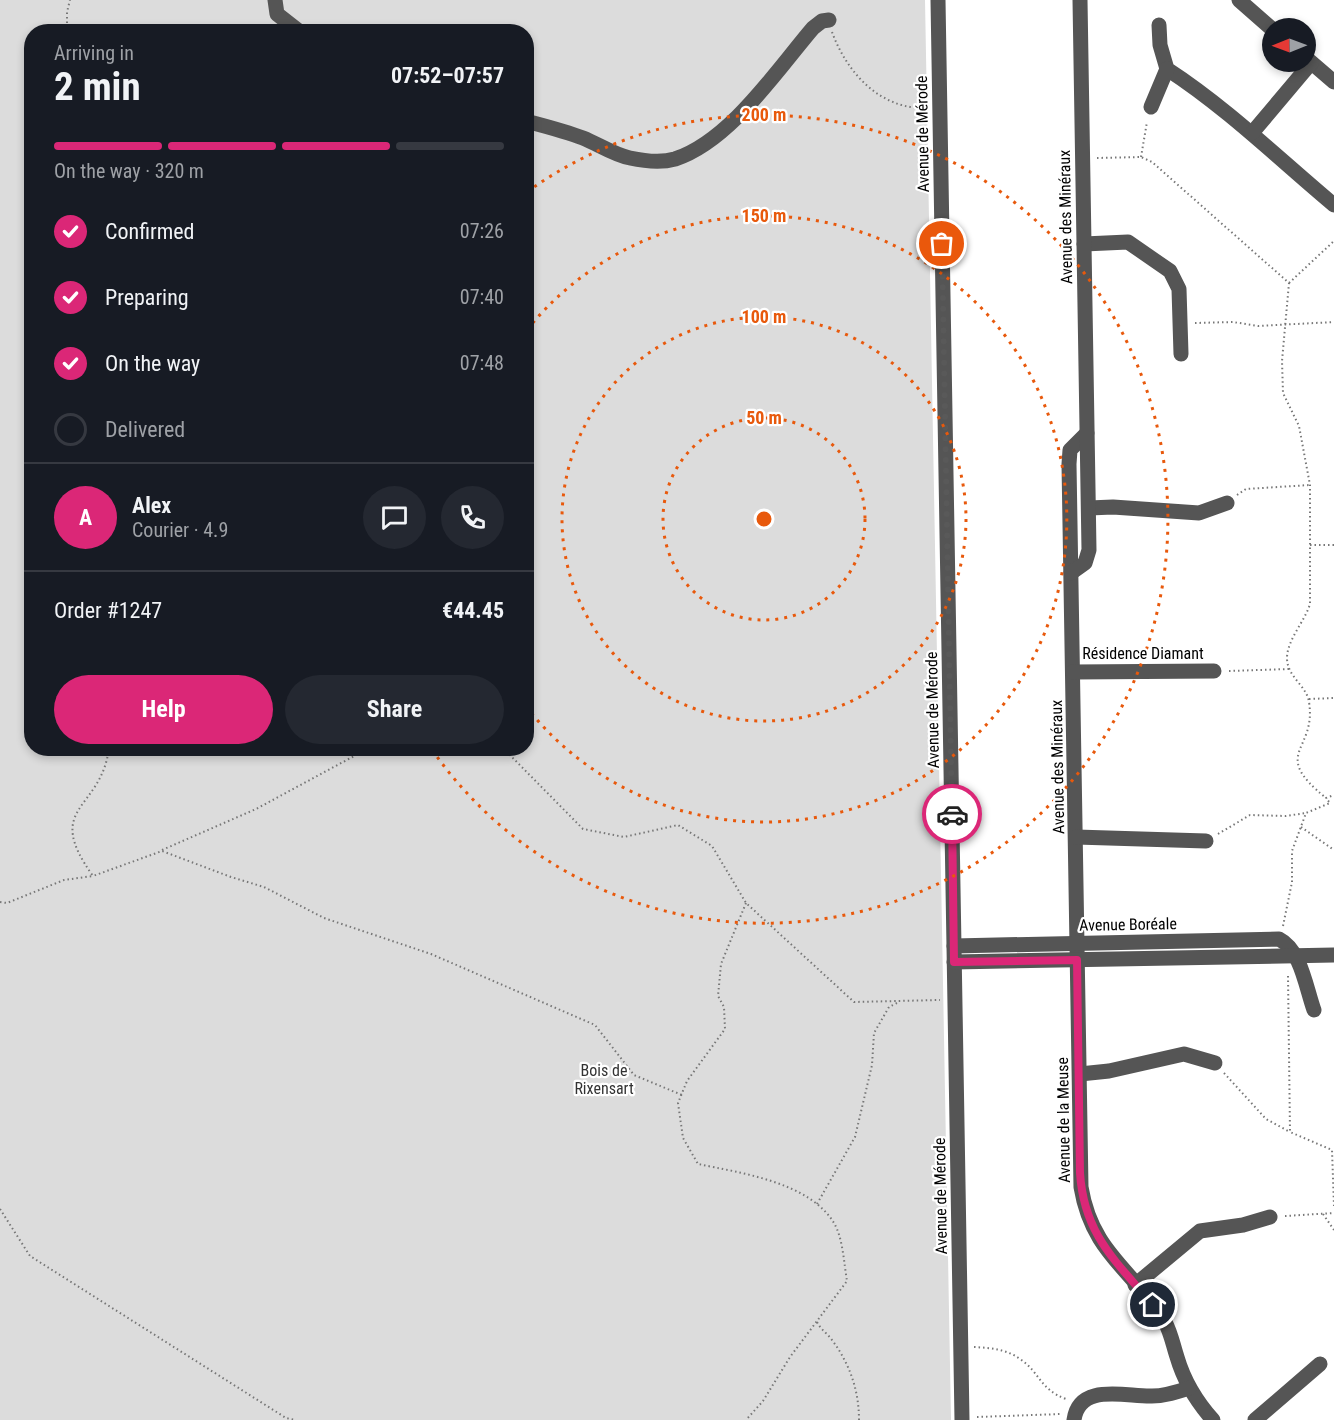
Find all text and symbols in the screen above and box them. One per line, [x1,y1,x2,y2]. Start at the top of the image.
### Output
north arrow [1262,18,1316,72]
map controls [1262,18,1316,72]
text: Arriving in [54,41,134,65]
text: 07:52–07:57 [391,63,504,88]
text: 2 min [54,64,141,110]
street label: Avenue de Mérode [912,76,933,192]
text: 200 m [742,104,786,125]
street label: Avenue des Minéraux [1055,150,1076,284]
text: On the way · 320 m [54,159,204,183]
text: 150 m [742,205,786,226]
icon: check [54,215,87,248]
pin [916,218,967,269]
text: Confirmed [105,219,194,244]
text: 07:26 [460,219,504,243]
icon: bag [925,227,958,260]
icon: check [54,281,87,314]
text: Preparing [105,285,189,310]
text: 07:40 [460,285,504,309]
text: 100 m [742,306,786,327]
icon: check [54,347,87,380]
text: On the way [105,351,200,376]
text: 07:48 [460,351,504,375]
text: 50 m [746,407,782,428]
text: Delivered [105,417,185,442]
button: chat [363,486,426,549]
button: phone [441,486,504,549]
text: Alex [132,493,171,518]
text: A [79,505,92,530]
centre of rings [754,509,774,529]
text: Courier · 4.9 [132,518,228,542]
text: Order #1247 [54,598,162,623]
text: €44.45 [442,598,504,623]
street label: Résidence Diamant [1082,644,1204,663]
street label: Avenue de Mérode [922,652,943,768]
button: Help [54,675,273,744]
button: Share [285,675,504,744]
street label: Avenue des Minéraux [1047,700,1068,834]
courier [922,784,982,844]
icon: car [936,798,969,831]
street label: Avenue Boréale [1079,914,1177,935]
street label: Avenue de la Meuse [1053,1057,1074,1183]
park label: Bois de Rixensart [574,1061,634,1098]
street label: Avenue de Mérode [930,1138,951,1254]
pin [1127,1279,1178,1330]
icon: home [1136,1288,1169,1321]

